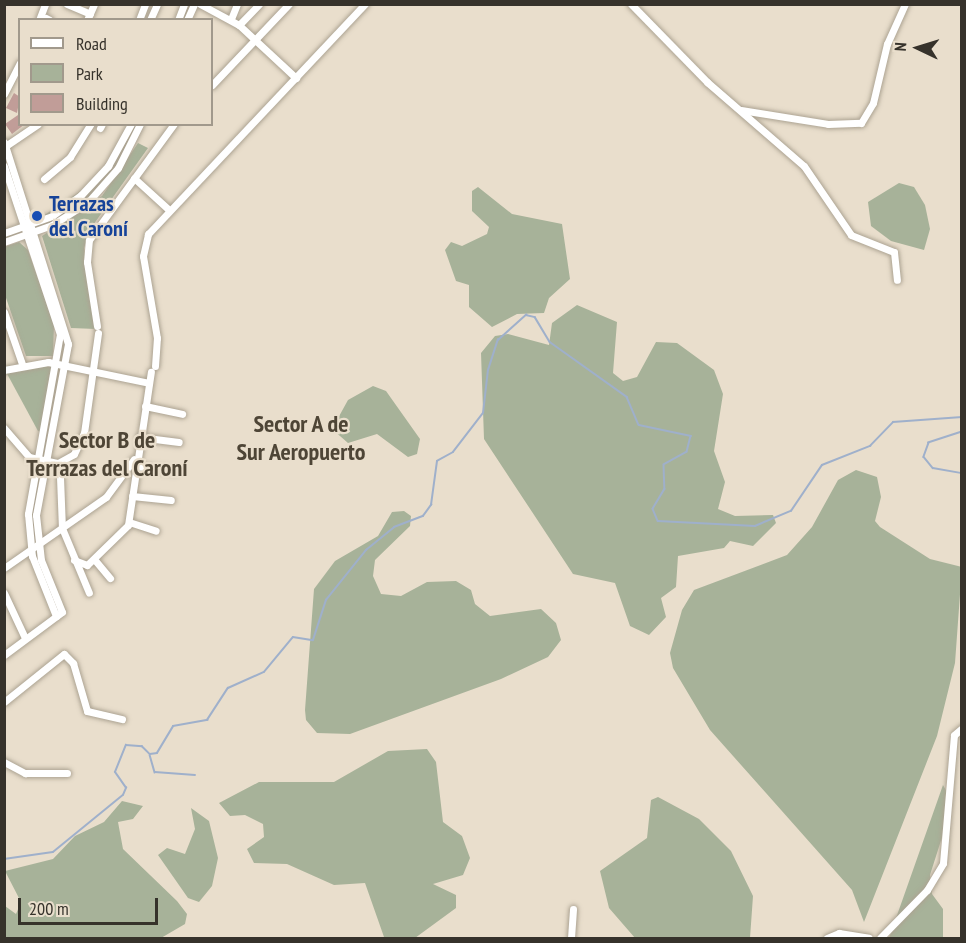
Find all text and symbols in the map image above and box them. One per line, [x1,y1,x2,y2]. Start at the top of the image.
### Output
legend [18,18,213,126]
north arrow [888,18,948,78]
text: Road [76,32,107,55]
text: N [890,42,910,52]
text: Park [76,62,103,85]
text: Building [76,92,128,115]
place label: Terrazas del Caroní [49,190,128,242]
marker: Terrazas del Caroní [30,209,44,223]
district label: Sector A de Sur Aeropuerto [236,410,366,466]
district label: Sector B de Terrazas del Caroní [26,426,188,482]
scale bar [21,886,160,924]
text: 200 m [29,897,69,920]

